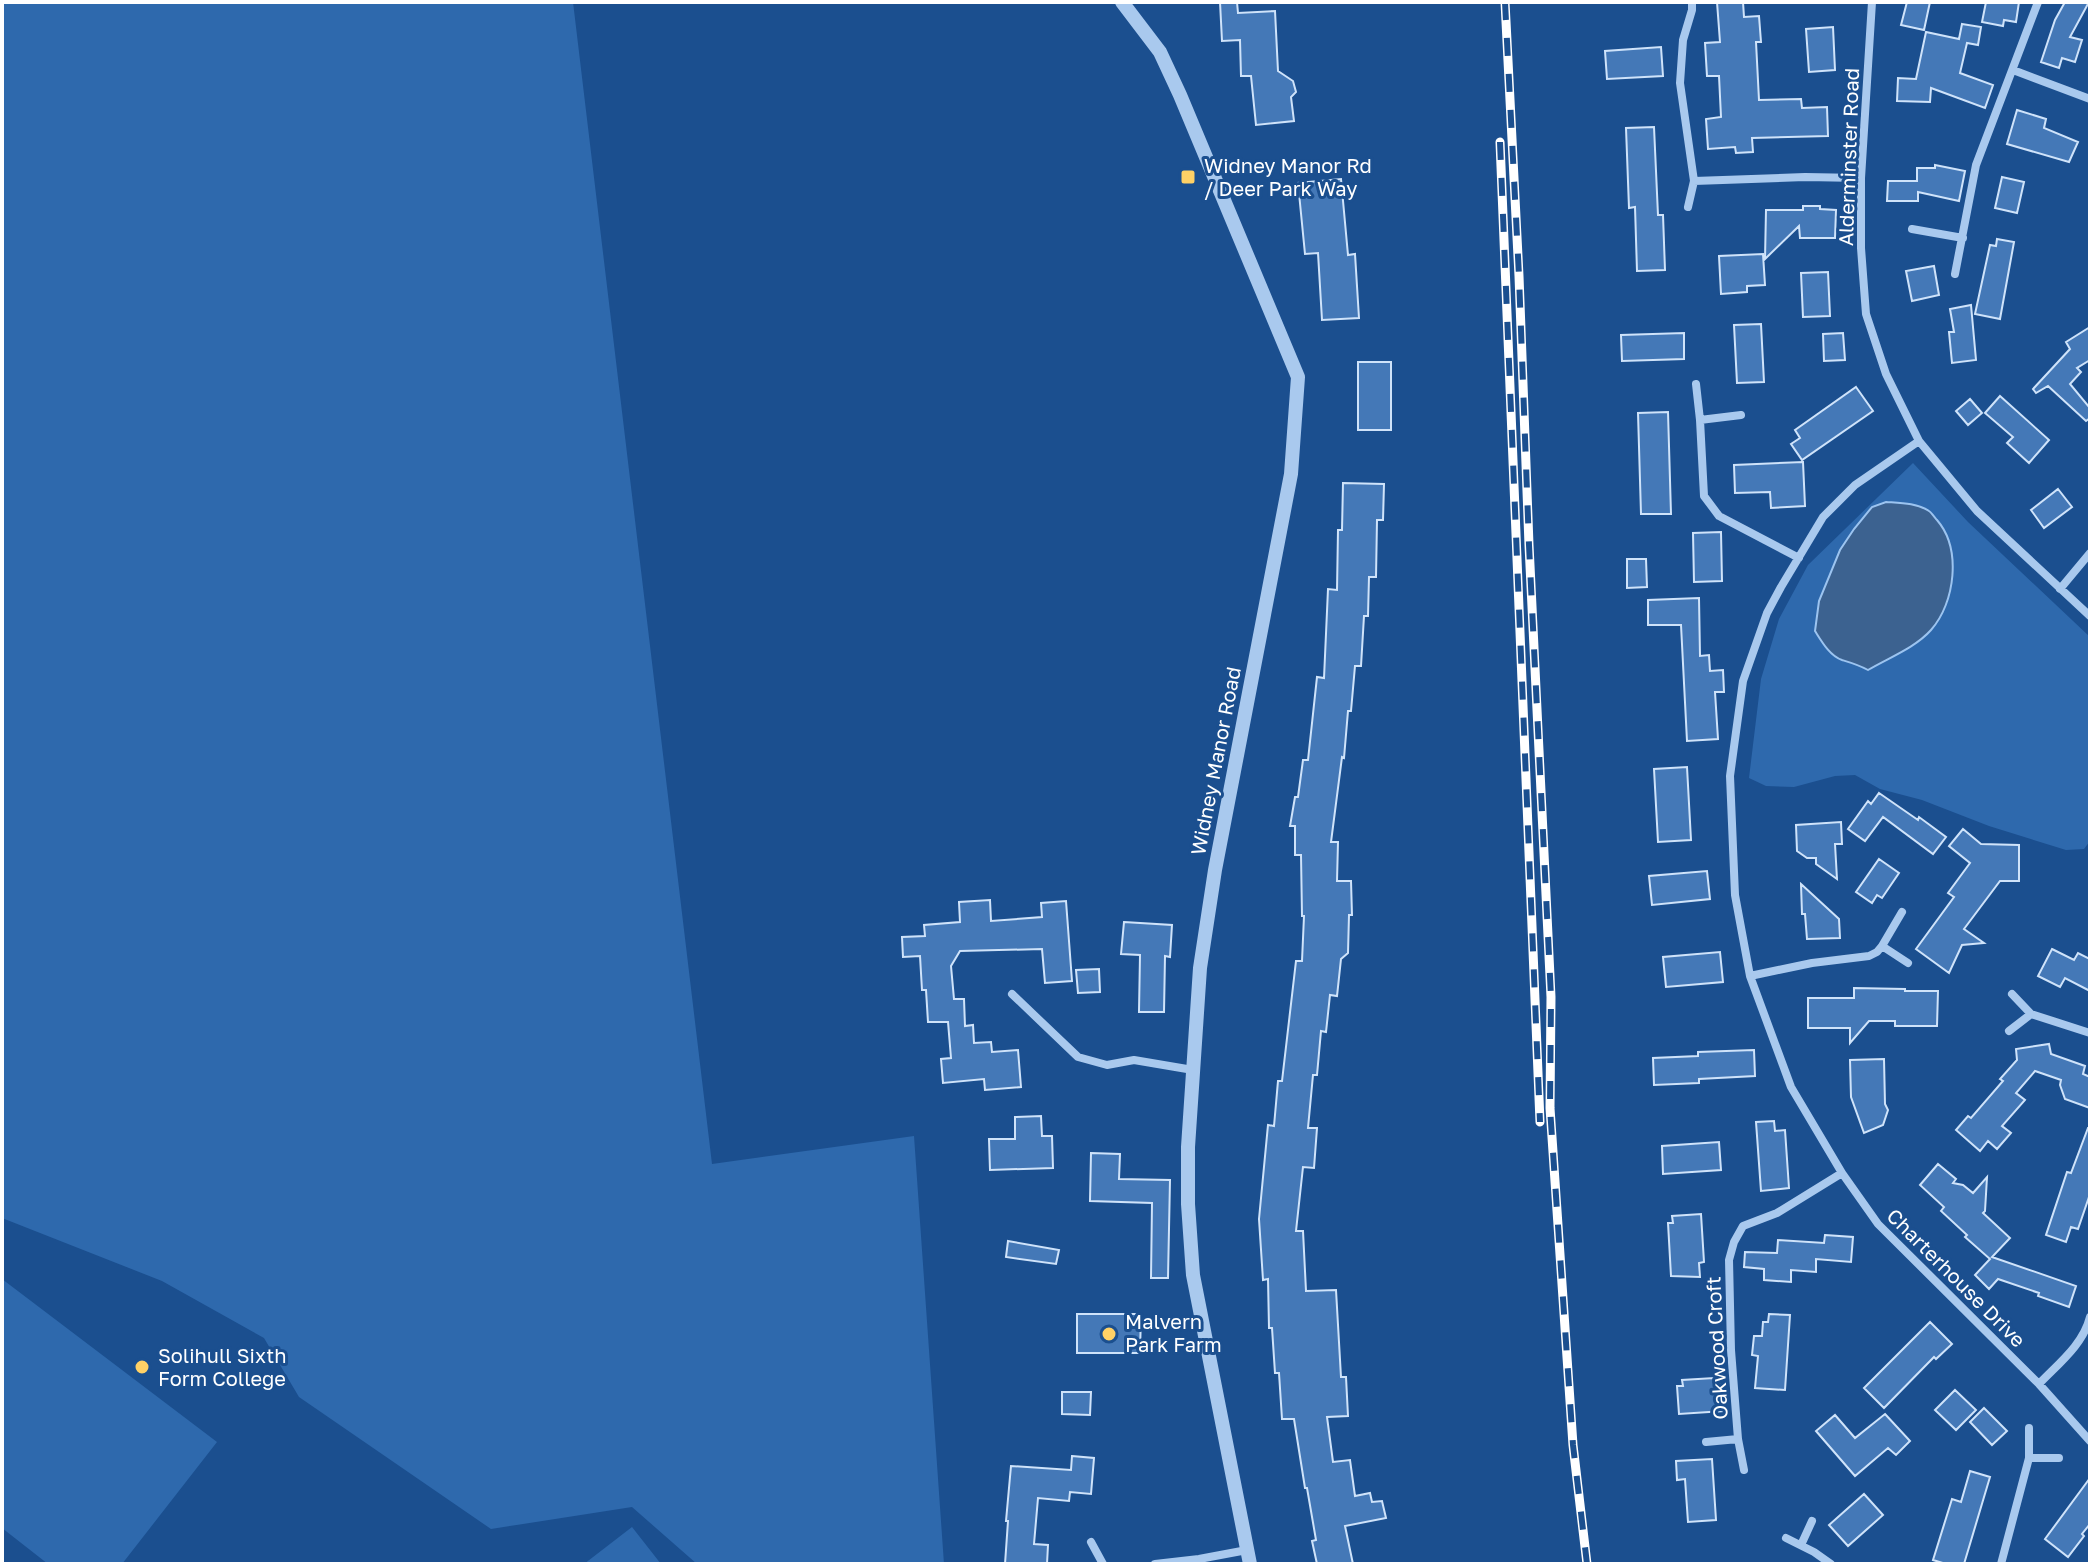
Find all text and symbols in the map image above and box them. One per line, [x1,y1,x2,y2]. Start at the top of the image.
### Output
street label: Alderminster Road [1833,67,1863,246]
place label: Widney Manor Rd / Deer Park Way [1204,153,1372,200]
marker: Widney Manor Rd / Deer Park Way [1179,168,1197,186]
street label: Widney Manor Road [1185,665,1245,857]
street label: Charterhouse Drive [1882,1203,2031,1352]
street label: Oakwood Croft [1700,1276,1732,1420]
place label: Malvern Park Farm [1125,1309,1222,1356]
marker: Malvern Park Farm [1100,1325,1118,1343]
place label: Solihull Sixth Form College [158,1343,287,1390]
marker: Solihull Sixth Form College [133,1358,151,1376]

